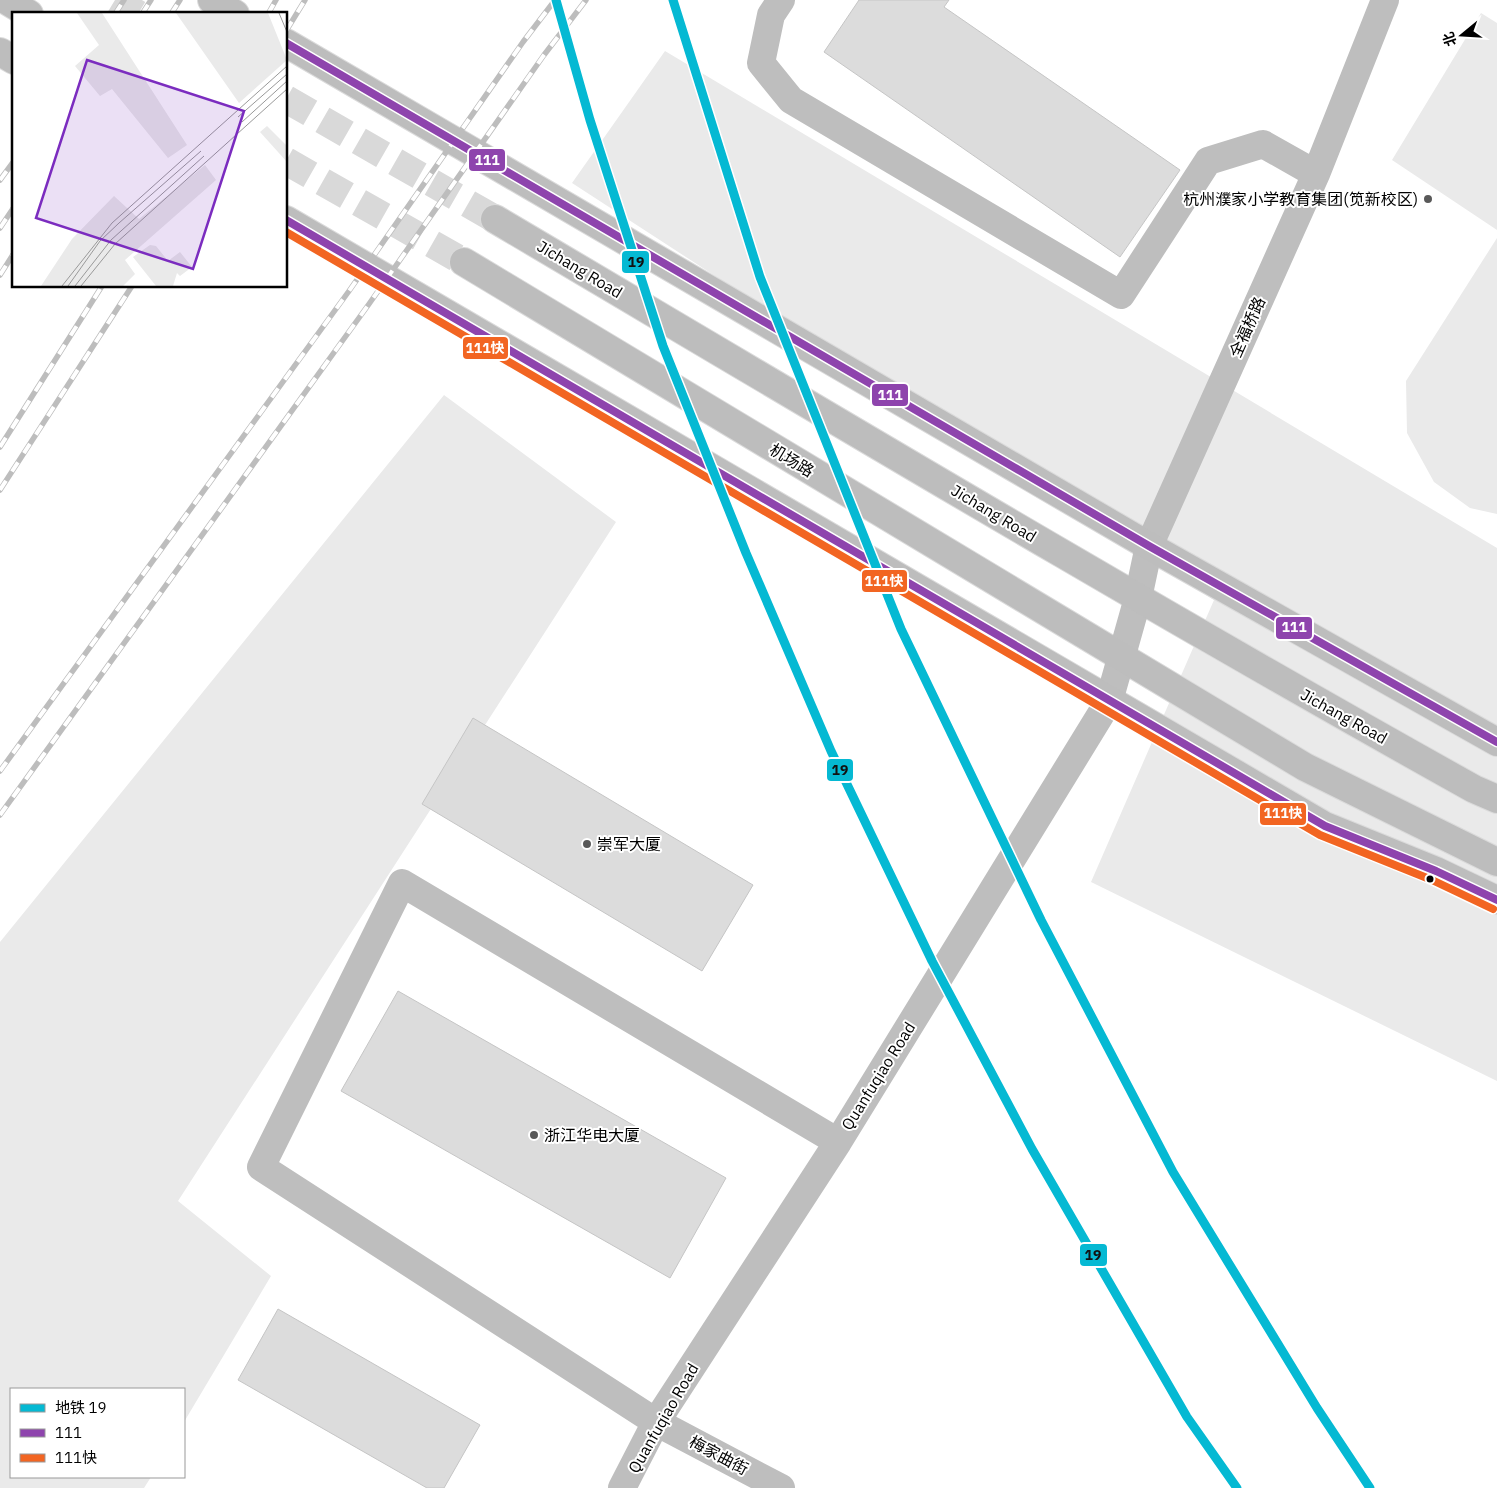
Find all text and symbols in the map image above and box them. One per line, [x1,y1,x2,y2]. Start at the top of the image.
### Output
north arrow [1437,10,1487,60]
inset map [12,12,288,288]
text: 北 [1439,30,1460,48]
line badge: 111 [468,148,506,172]
text: 111 [474,151,500,169]
place label: 杭州濮家小学教育集团(笕新校区) [1183,189,1418,209]
marker: 杭州濮家小学教育集团(笕新校区) [1422,193,1434,205]
street label: Jichang Road [534,236,626,302]
line badge: 19 [621,250,650,274]
text: 19 [628,253,644,271]
street label: 全福桥路 [1225,294,1269,360]
line badge: 111快 [462,336,509,360]
text: 111快 [465,339,505,357]
line badge: 111 [871,383,909,407]
text: 111 [877,386,903,404]
street label: 机场路 [766,439,818,481]
street label: Jichang Road [948,480,1040,546]
line badge: 111快 [861,569,908,593]
text: 111快 [864,572,904,590]
line badge: 111 [1275,616,1313,640]
text: 111 [1281,618,1307,636]
street label: Jichang Road [1297,684,1391,748]
line badge: 19 [826,758,854,782]
text: 19 [832,761,848,779]
line badge: 111快 [1259,802,1307,826]
text: 111快 [1263,804,1303,822]
place label: 崇军大厦 [597,834,661,854]
marker: 崇军大厦 [581,838,593,850]
unlabelled marker [1425,874,1435,884]
street label: Quanfuqiao Road [837,1018,919,1134]
place label: 浙江华电大厦 [544,1125,640,1145]
marker: 浙江华电大厦 [528,1129,540,1141]
line badge: 19 [1079,1243,1108,1267]
text: 19 [1085,1246,1101,1264]
street label: Quanfuqiao Road [623,1359,703,1477]
legend [10,1388,185,1478]
text: 地铁 19 [55,1398,107,1417]
text: 111 [55,1423,82,1442]
street label: 梅家曲街 [686,1431,752,1479]
text: 111快 [55,1448,97,1467]

